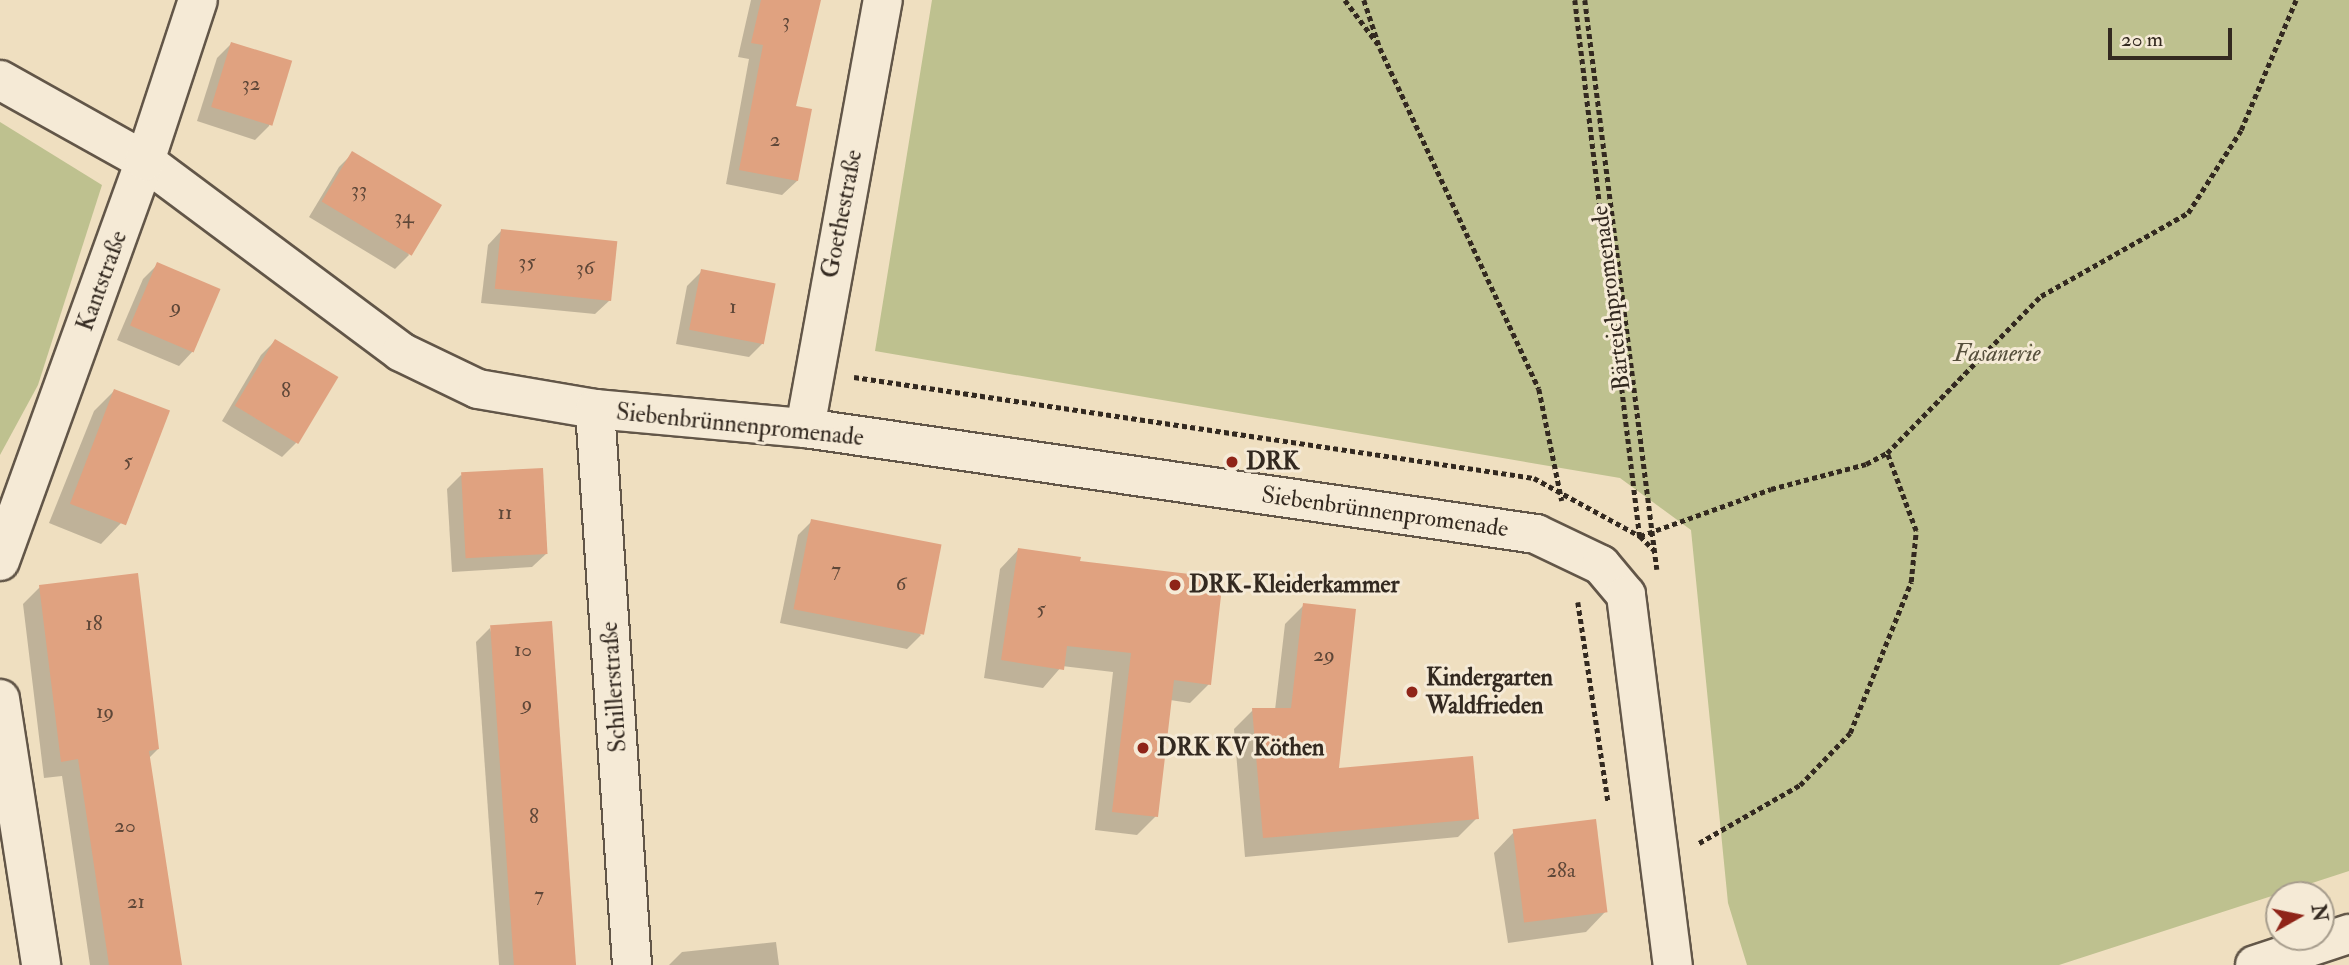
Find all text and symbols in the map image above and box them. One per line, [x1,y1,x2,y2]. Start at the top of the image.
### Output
house number: 3 [782,8,790,34]
scale bar [2111,14,2235,58]
text: 20 m [2121,26,2163,53]
house number: 32 [242,71,260,97]
house number: 2 [770,127,780,153]
street label: Goethestraße [815,147,869,281]
house number: 33 [351,177,367,203]
house number: 34 [394,204,414,230]
street label: Bärteichpromenade [1585,204,1637,392]
street label: Kantstraße [71,227,133,335]
house number: 35 [518,249,536,275]
house number: 36 [576,255,594,281]
house number: 9 [171,294,181,320]
house number: 1 [729,294,737,320]
park label: Fasanerie [1954,340,2040,368]
house number: 8 [281,378,291,404]
street label: Siebenbrünnenpromenade [615,398,865,452]
house number: 5 [123,448,133,474]
place label: DRK [1246,448,1299,476]
marker: DRK [1224,454,1240,470]
street label: Siebenbrünnenpromenade [1260,480,1510,544]
house number: 11 [498,500,512,526]
house number: 7 [831,557,841,583]
house number: 6 [896,571,906,597]
place label: DRK-Kleiderkammer [1189,571,1400,599]
marker: DRK-Kleiderkammer [1167,577,1183,593]
house number: 5 [1036,596,1046,622]
house number: 18 [85,611,103,637]
street label: Schillerstraße [595,621,633,753]
house number: 10 [514,637,532,663]
house number: 29 [1313,642,1335,668]
place label: Kindergarten Waldfrieden [1426,664,1553,720]
marker: Kindergarten Waldfrieden [1404,684,1420,700]
house number: 9 [522,691,532,717]
house number: 19 [96,699,114,725]
place label: DRK KV Köthen [1157,734,1324,762]
marker: DRK KV Köthen [1135,740,1151,756]
house number: 8 [529,804,539,830]
house number: 20 [114,813,136,839]
house number: 28a [1546,858,1576,884]
north arrow [2265,881,2335,951]
house number: 7 [534,882,544,908]
house number: 21 [127,889,145,915]
text: N [2306,903,2332,923]

